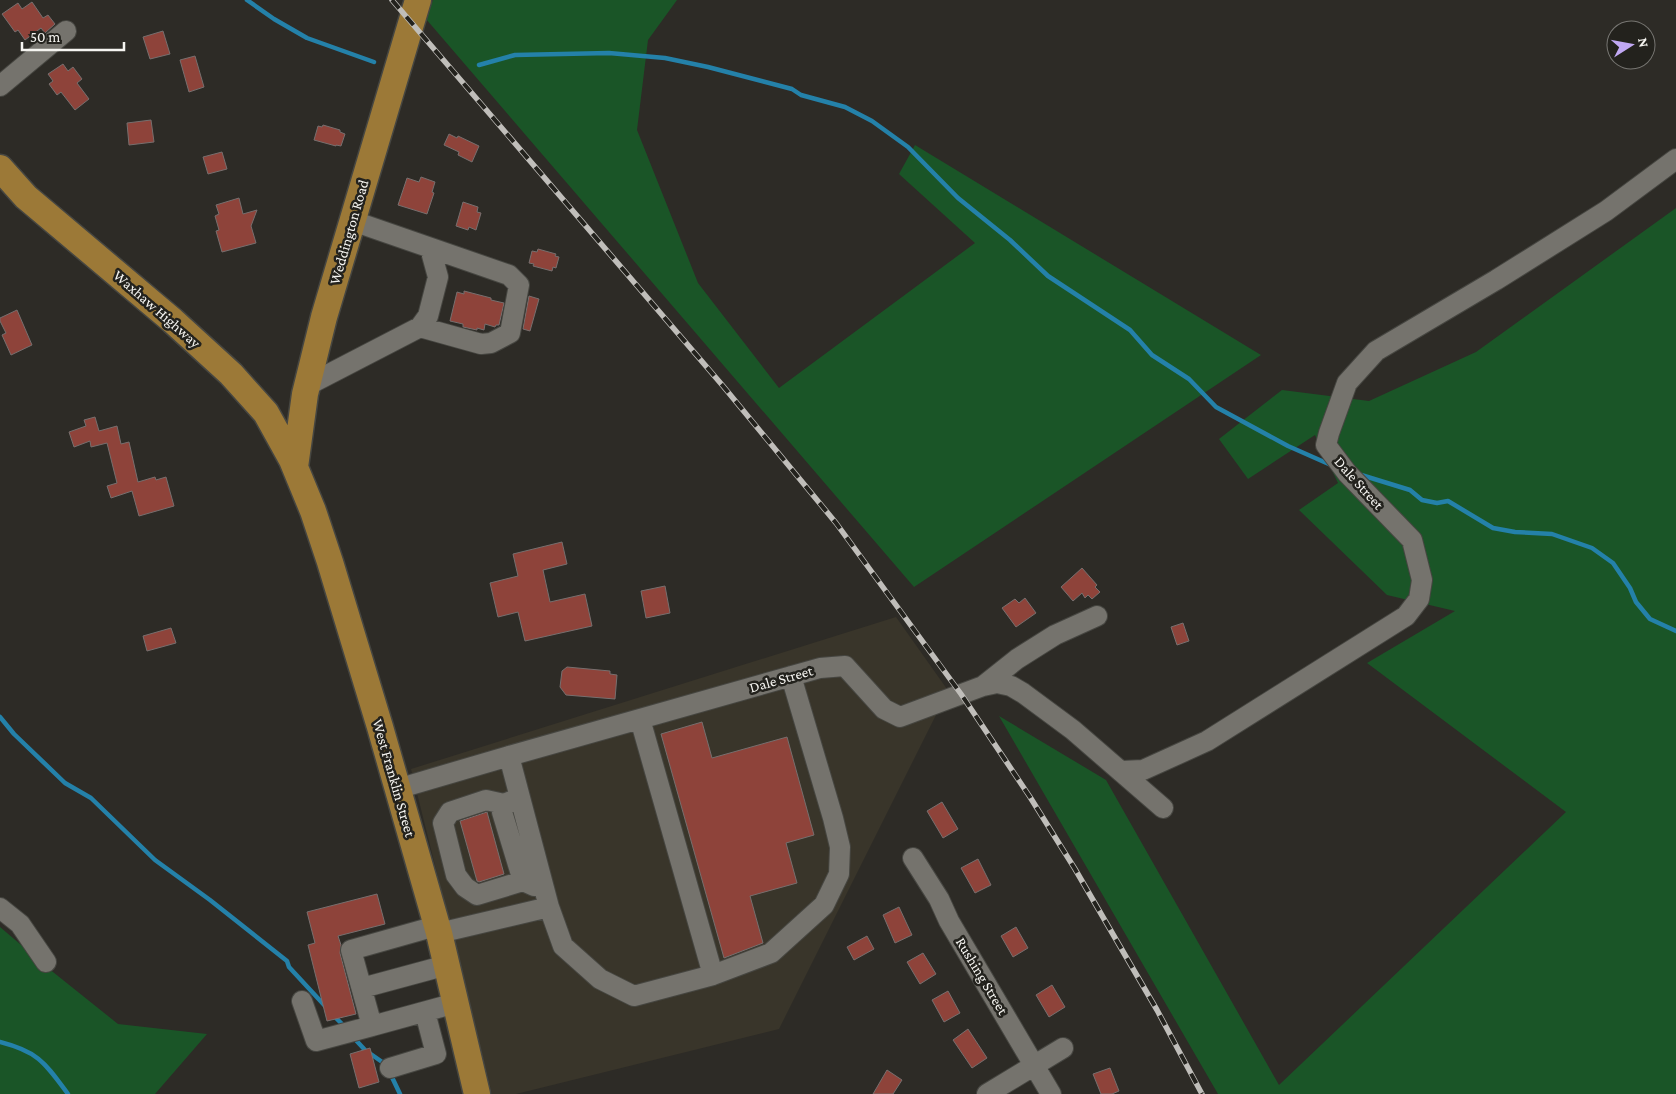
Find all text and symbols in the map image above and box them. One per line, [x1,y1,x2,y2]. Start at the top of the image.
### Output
scale bar [22,20,125,52]
north arrow [1606,20,1656,70]
text: 50 m [30,29,60,45]
text: N [1635,36,1653,49]
street label: Weddington Road [326,178,373,287]
street label: Waxhaw Highway [110,267,204,352]
street label: Dale Street [1331,453,1388,513]
street label: Dale Street [747,662,816,696]
street label: West Franklin Street [370,717,419,840]
street label: Rushing Street [952,934,1012,1019]

